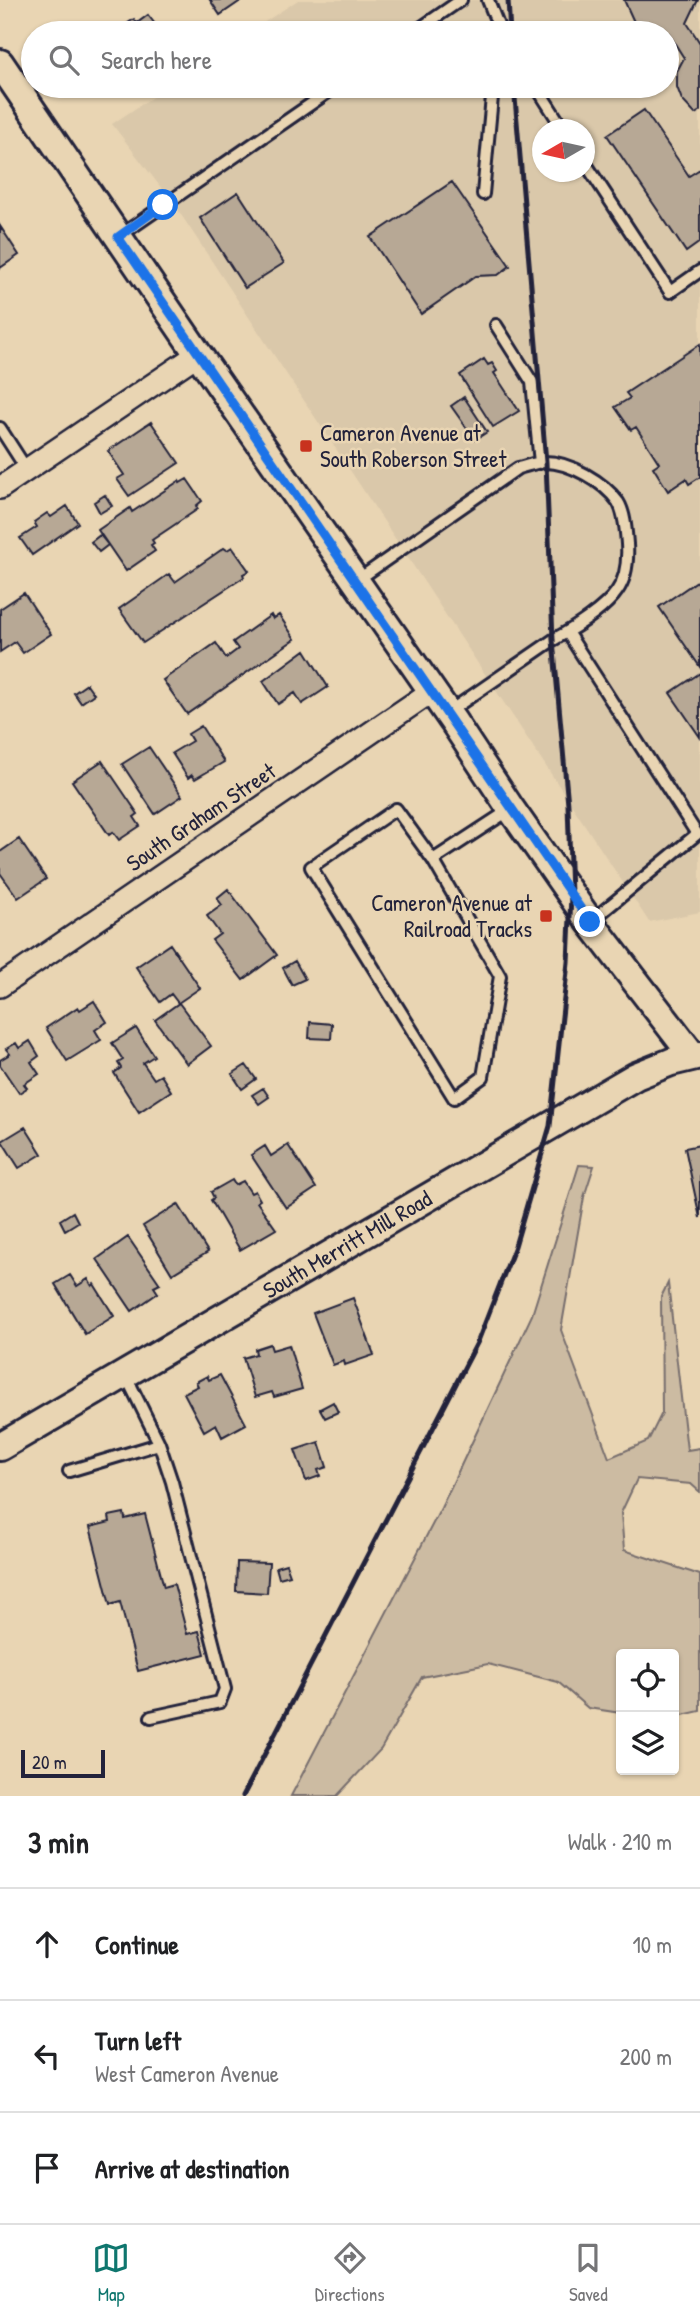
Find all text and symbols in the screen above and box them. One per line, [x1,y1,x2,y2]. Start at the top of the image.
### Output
search box [21,21,679,98]
icon: search [45,41,83,79]
text: Search here [101,42,212,77]
north arrow [532,119,595,182]
route start [147,189,178,220]
place label: Cameron Avenue at South Roberson Street [320,417,508,474]
marker: Cameron Avenue at South Roberson Street [298,438,314,454]
street label: South Graham Street [120,754,282,878]
place label: Cameron Avenue at Railroad Tracks [371,887,533,944]
route end [574,906,605,937]
marker: Cameron Avenue at Railroad Tracks [538,908,554,924]
street label: South Merritt Mill Road [257,1183,437,1305]
map controls [616,1649,679,1775]
button: locate [616,1649,679,1712]
button: layers [616,1712,679,1775]
scale bar [21,1747,105,1779]
text: 20 m [32,1749,67,1775]
text: 3 min [28,1822,89,1862]
text: Walk · 210 m [568,1826,672,1857]
icon: ahead [28,1925,66,1963]
text: Continue [95,1927,179,1962]
text: 10 m [632,1929,672,1960]
text: Turn left [95,2023,181,2058]
icon: left [28,2037,66,2075]
text: 200 m [620,2041,672,2072]
text: West Cameron Avenue [95,2058,279,2089]
icon: arrive [28,2149,66,2187]
text: Arrive at destination [95,2151,290,2186]
tab: Map [92,2239,130,2307]
tab: Directions [315,2239,385,2307]
tab: Saved [569,2239,608,2307]

